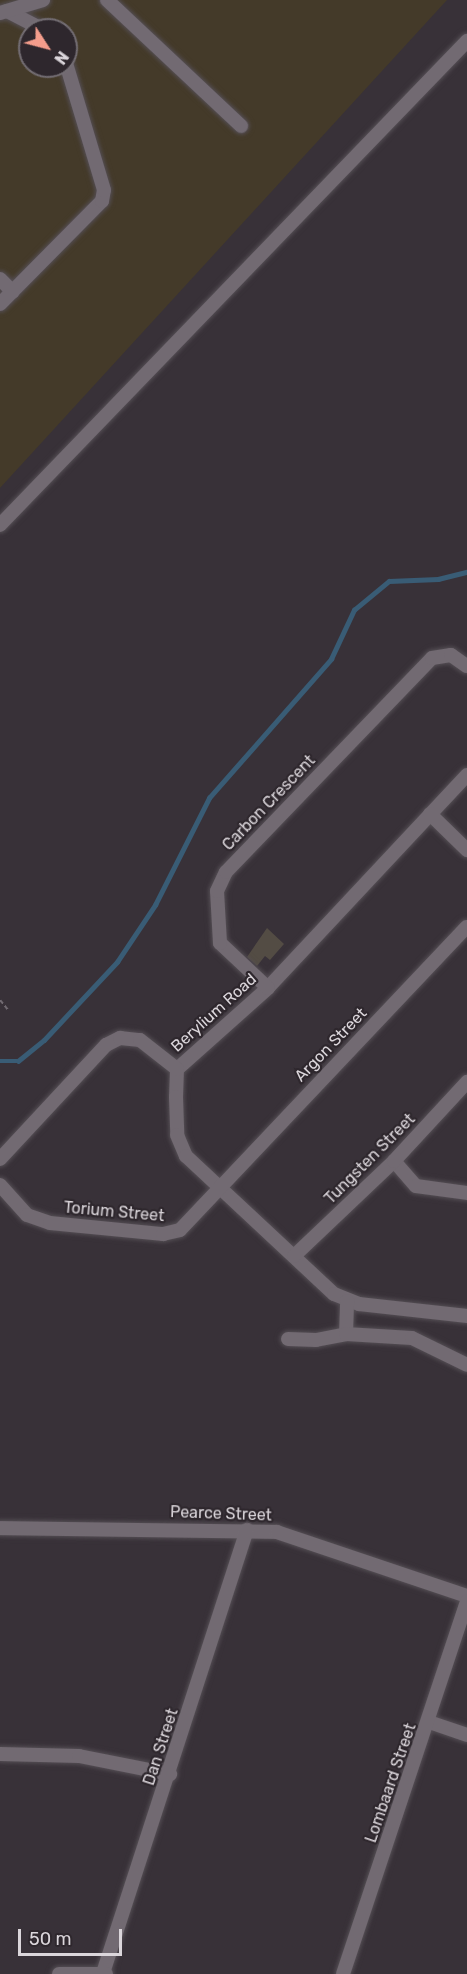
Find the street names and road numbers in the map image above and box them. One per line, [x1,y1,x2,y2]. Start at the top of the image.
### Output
street label: Carbon Crescent [219,751,319,855]
street label: Berylium Road [167,970,261,1056]
street label: Argon Street [291,1004,371,1086]
street label: Tungsten Street [321,1110,419,1208]
street label: Torium Street [63,1198,165,1226]
street label: Pearce Street [170,1503,272,1525]
street label: Dan Street [140,1706,182,1788]
street label: Lombaard Street [362,1721,420,1845]

